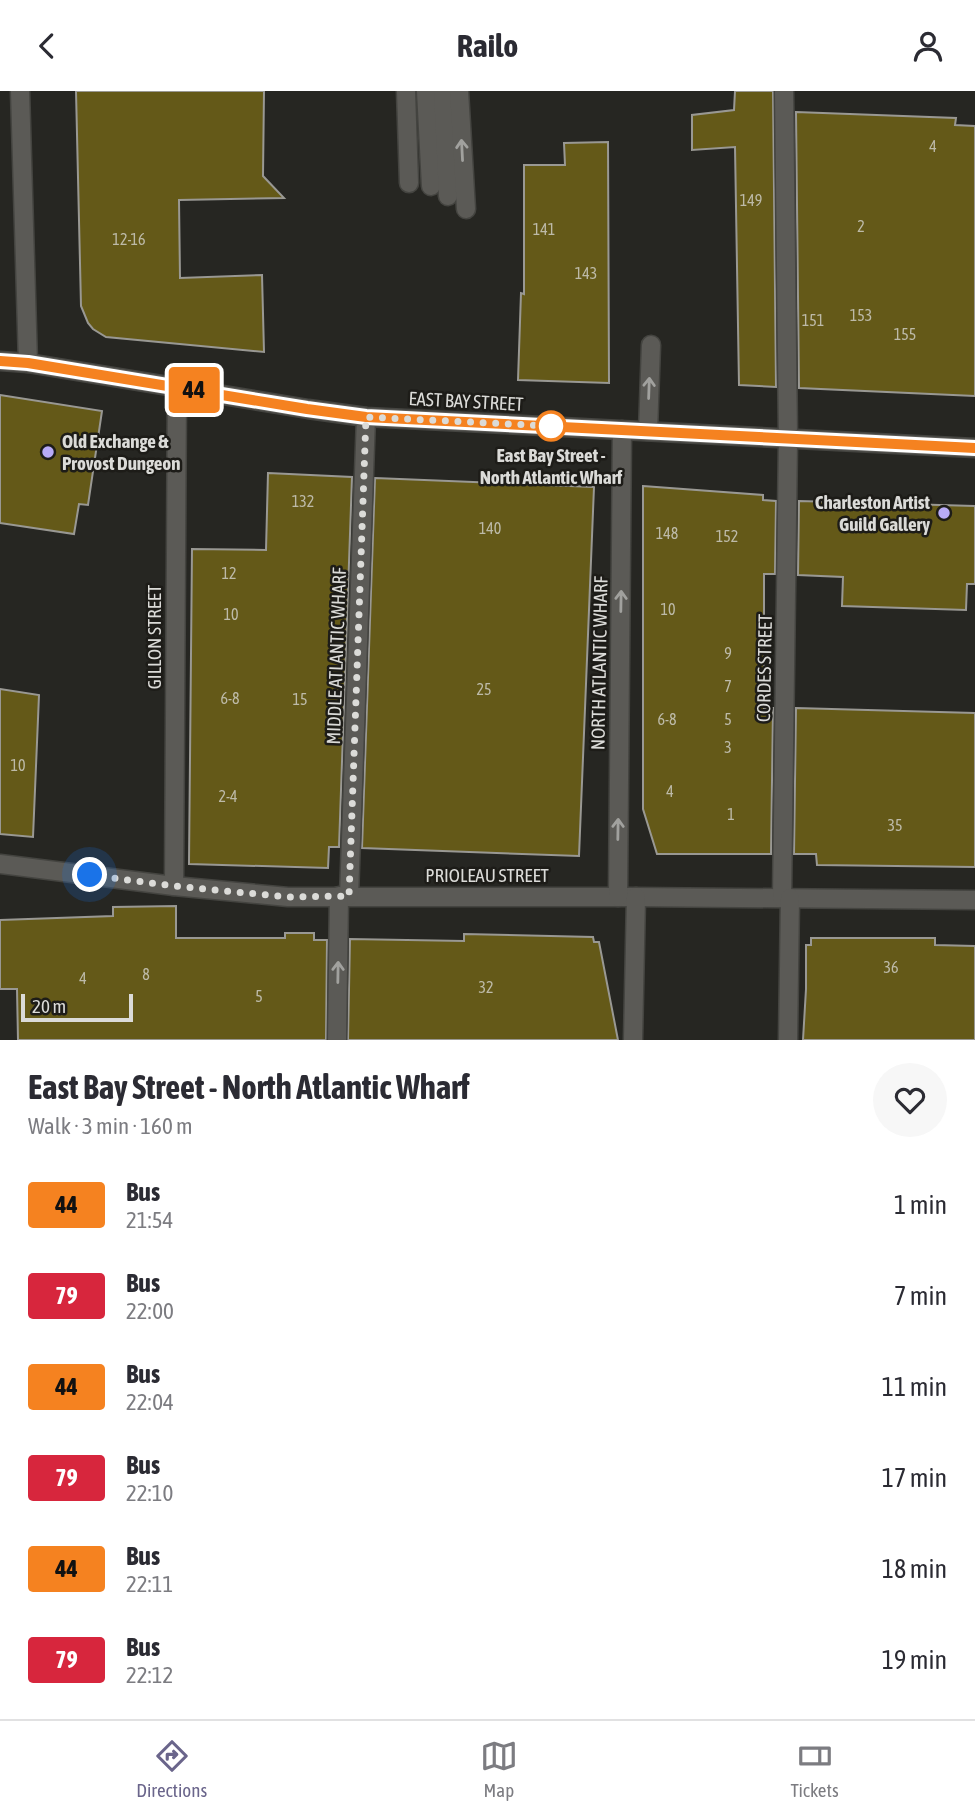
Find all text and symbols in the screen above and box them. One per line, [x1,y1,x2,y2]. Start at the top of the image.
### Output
icon: back [28,27,66,65]
text: Railo [457,27,518,64]
icon: person [909,27,947,65]
house number: 4 [929,137,937,155]
one-way arrow [456,139,469,162]
house number: 149 [740,191,762,209]
house number: 2 [857,217,865,235]
house number: 141 [533,220,555,238]
house number: 12-16 [112,230,146,248]
house number: 143 [575,264,597,282]
house number: 153 [850,306,872,324]
house number: 151 [802,311,824,329]
house number: 155 [894,325,916,343]
line badge: 44 [162,367,226,413]
text: 44 [183,376,205,403]
one-way arrow [643,377,656,400]
street label: EAST BAY STREET [408,387,525,415]
marker: East Bay Street - North Atlantic Wharf [536,411,566,441]
place label: Old Exchange & Provost Dungeon [62,430,181,474]
marker: Old Exchange & Provost Dungeon [40,444,56,460]
place label: East Bay Street - North Atlantic Wharf [480,444,623,488]
place label: Charleston Artist Guild Gallery [815,491,931,535]
house number: 132 [292,492,314,510]
marker: Charleston Artist Guild Gallery [936,505,952,521]
house number: 140 [479,519,501,537]
house number: 148 [656,524,678,542]
house number: 152 [716,527,738,545]
house number: 12 [221,564,237,582]
street label: MIDDLE ATLANTIC WHARF [322,567,350,745]
street label: NORTH ATLANTIC WHARF [586,575,612,750]
street label: GILLON STREET [143,584,165,689]
one-way arrow [614,590,627,613]
house number: 10 [660,600,676,618]
house number: 10 [223,605,239,623]
street label: CORDES STREET [752,613,776,722]
house number: 9 [724,644,732,662]
house number: 7 [724,677,732,695]
house number: 25 [476,680,492,698]
house number: 6-8 [220,689,240,707]
house number: 15 [292,690,308,708]
house number: 6-8 [657,710,677,728]
house number: 5 [724,710,732,728]
house number: 3 [724,738,732,756]
house number: 10 [10,756,26,774]
house number: 4 [666,782,674,800]
house number: 2-4 [218,787,238,805]
house number: 1 [727,805,735,823]
house number: 35 [887,816,903,834]
one-way arrow [612,817,625,840]
your location [72,857,107,892]
street label: PRIOLEAU STREET [425,864,549,886]
house number: 36 [883,958,899,976]
one-way arrow [331,961,345,984]
house number: 8 [142,965,150,983]
house number: 4 [79,969,87,987]
house number: 32 [478,978,494,996]
house number: 5 [255,987,263,1005]
scale bar [21,991,133,1023]
text: 20 m [32,995,66,1017]
button: heart [873,1063,947,1137]
text: East Bay Street - North Atlantic Wharf [28,1068,470,1106]
text: Walk · 3 min · 160 m [28,1113,192,1139]
text: Bus [126,1177,160,1207]
text: 1 min [894,1190,947,1220]
text: 44 [55,1191,78,1218]
text: 21:54 [126,1207,173,1233]
text: Bus [126,1268,160,1298]
text: 7 min [894,1281,947,1311]
text: 79 [55,1282,78,1309]
text: 22:00 [126,1298,174,1324]
text: Bus [126,1359,160,1389]
text: 11 min [882,1372,947,1402]
text: 44 [55,1373,78,1400]
text: 22:04 [126,1389,174,1415]
text: Bus [126,1450,160,1480]
text: 17 min [882,1463,947,1493]
text: 79 [55,1464,78,1491]
text: 22:10 [126,1480,173,1506]
text: Bus [126,1541,160,1571]
text: 18 min [882,1554,947,1584]
text: 44 [55,1555,78,1582]
text: 22:11 [126,1571,173,1597]
text: Bus [126,1632,160,1662]
text: 19 min [882,1645,947,1675]
text: 79 [55,1646,78,1673]
text: 22:12 [126,1662,173,1688]
tab: Directions [136,1737,207,1801]
tab: Map [480,1737,518,1801]
tab: Tickets [791,1737,839,1801]

